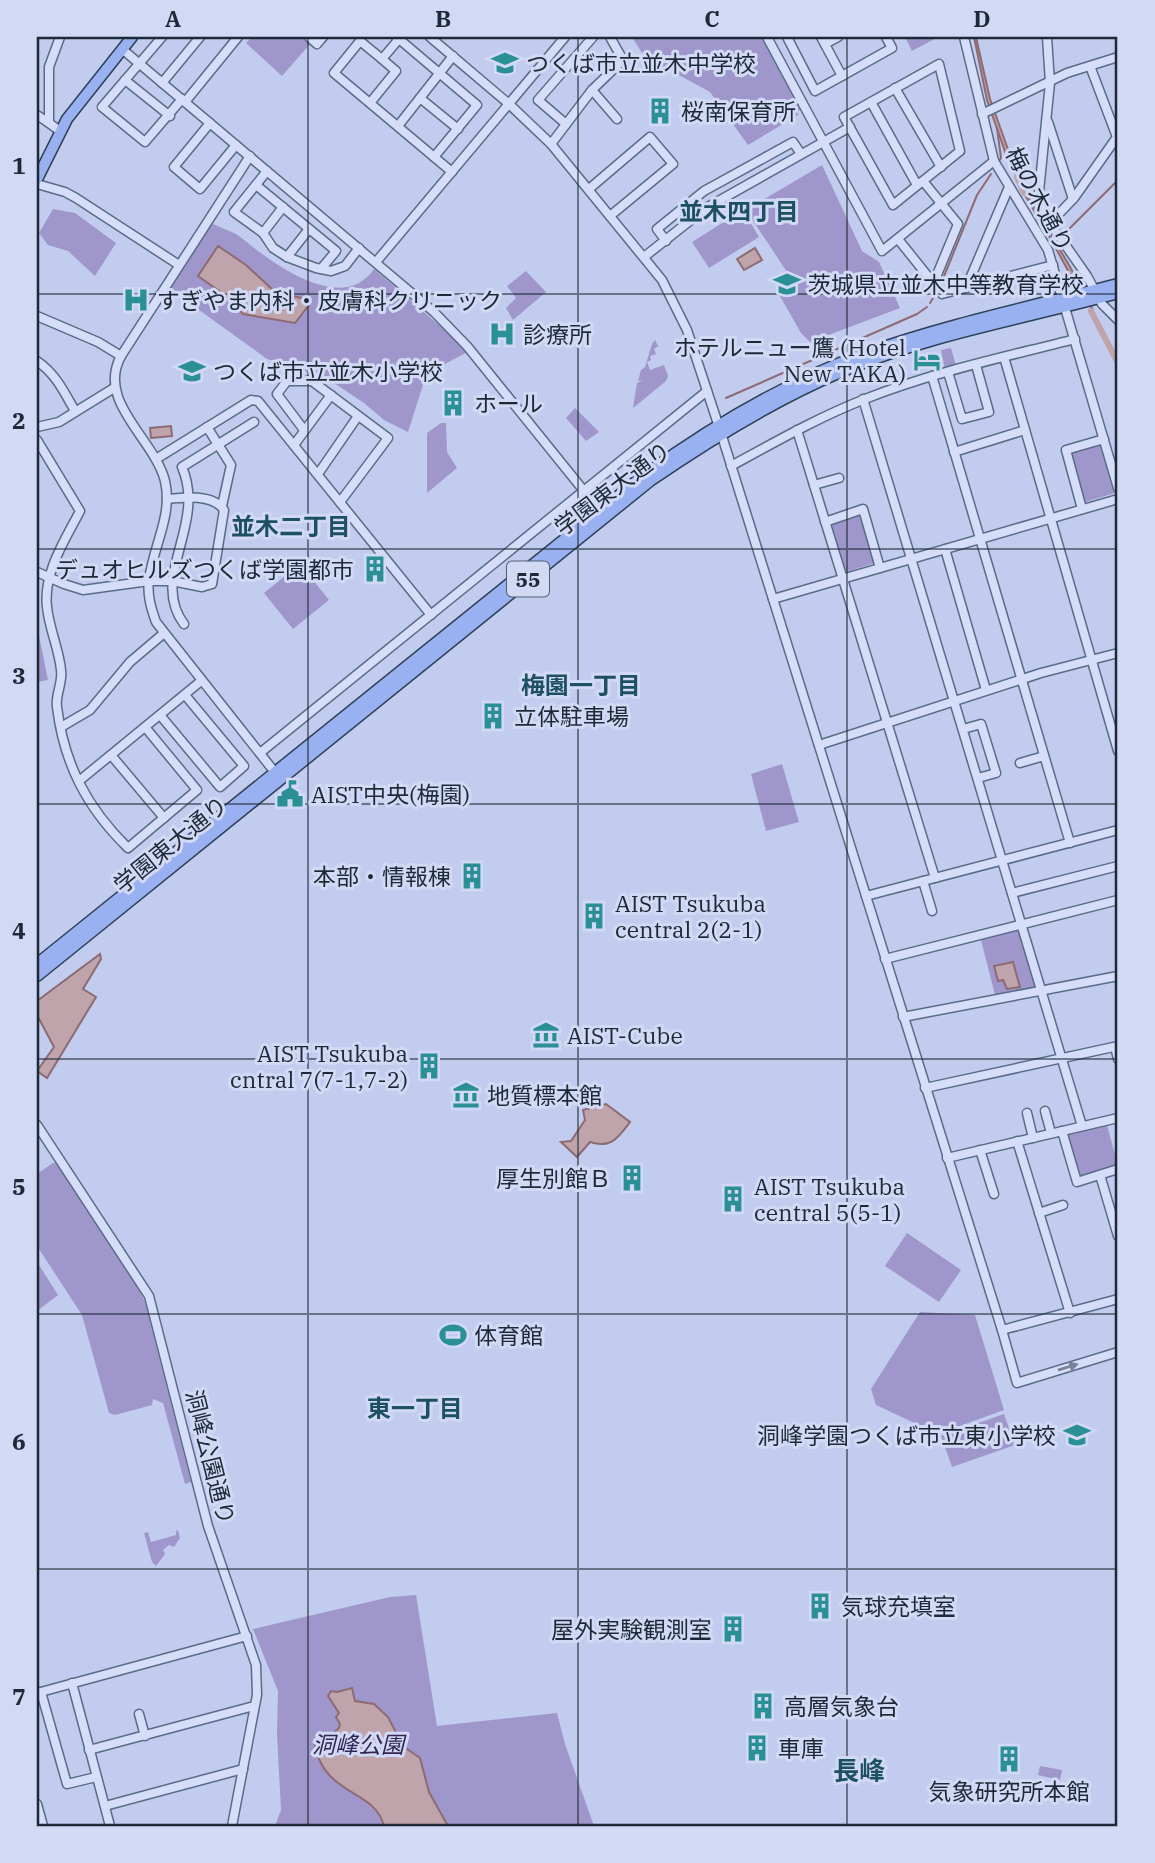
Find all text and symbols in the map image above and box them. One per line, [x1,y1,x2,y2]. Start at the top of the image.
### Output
text: A [165,3,181,33]
text: B [435,3,451,33]
text: C [704,3,720,33]
text: D [973,3,991,33]
school or university icon: つくば市立並木中学校 [490,48,520,78]
place label: つくば市立並木中学校 [526,48,756,78]
building icon: 桜南保育所 [645,96,675,126]
place label: 桜南保育所 [681,96,796,126]
street label: 梅の木通り [1000,141,1080,257]
text: 1 [12,150,26,180]
district label: 並木四丁目 [679,195,799,227]
school or university icon: 茨城県立並木中等教育学校 [772,269,802,299]
place label: 茨城県立並木中等教育学校 [808,269,1084,299]
hospital icon: すぎやま内科・皮膚科クリニック [121,285,151,315]
place label: すぎやま内科・皮膚科クリニック [157,285,502,315]
hospital icon: 診療所 [487,319,517,349]
place label: 診療所 [523,319,592,349]
place label: ホテルニュー鷹 (Hotel New TAKA) [674,332,906,388]
hotel icon: ホテルニュー鷹 (Hotel New TAKA) [912,345,942,375]
school or university icon: つくば市立並木小学校 [177,356,207,386]
place label: つくば市立並木小学校 [213,356,443,386]
building icon: ホール [438,388,468,418]
place label: ホール [474,388,543,418]
text: 2 [12,405,26,435]
street label: 学園東大通り [548,434,676,542]
district label: 並木二丁目 [231,510,351,542]
place label: デュオヒルズつくば学園都市 [55,554,354,584]
building icon: デュオヒルズつくば学園都市 [360,554,390,584]
road number: 55 [507,562,549,596]
text: 3 [12,660,26,690]
district label: 梅園一丁目 [521,669,641,701]
building icon: 立体駐車場 [478,701,508,731]
place label: 立体駐車場 [514,701,629,731]
public building icon: AIST中央(梅園) [275,779,305,809]
place label: AIST中央(梅園) [311,779,470,809]
street label: 学園東大通り [107,789,233,899]
place label: 本部・情報棟 [313,861,451,891]
building icon: 本部・情報棟 [457,861,487,891]
place label: AIST Tsukuba central 2(2-1) [615,888,766,944]
building icon: AIST Tsukuba central 2(2-1) [579,901,609,931]
text: 4 [12,915,26,945]
museum icon: AIST-Cube [531,1020,561,1050]
place label: AIST-Cube [567,1020,683,1050]
place label: AIST Tsukuba cntral 7(7-1,7-2) [230,1038,408,1094]
building icon: AIST Tsukuba cntral 7(7-1,7-2) [414,1051,444,1081]
museum icon: 地質標本館 [451,1080,481,1110]
place label: 地質標本館 [487,1080,602,1110]
place label: 厚生別館Ｂ [496,1163,611,1193]
building icon: 厚生別館Ｂ [617,1163,647,1193]
text: 5 [12,1171,26,1201]
place label: AIST Tsukuba central 5(5-1) [754,1171,905,1227]
building icon: AIST Tsukuba central 5(5-1) [718,1184,748,1214]
sports icon: 体育館 [438,1320,468,1350]
place label: 体育館 [474,1320,543,1350]
one-way arrow [1058,1362,1079,1372]
street label: 洞峰公園通り [180,1386,242,1528]
district label: 東一丁目 [367,1392,463,1424]
place label: 洞峰学園つくば市立東小学校 [757,1420,1056,1450]
school or university icon: 洞峰学園つくば市立東小学校 [1062,1420,1092,1450]
text: 6 [12,1426,26,1456]
building icon: 気球充填室 [805,1591,835,1621]
place label: 気球充填室 [841,1591,956,1621]
place label: 屋外実験観測室 [551,1614,712,1644]
building icon: 屋外実験観測室 [718,1614,748,1644]
text: 7 [12,1681,26,1711]
building icon: 高層気象台 [748,1691,778,1721]
place label: 高層気象台 [784,1691,899,1721]
park label: 洞峰公園 [312,1729,407,1759]
building icon: 車庫 [742,1733,772,1763]
place label: 車庫 [778,1733,824,1763]
building icon: 気象研究所本館 [994,1744,1024,1774]
district label: 長峰 [833,1753,885,1787]
place label: 気象研究所本館 [929,1776,1090,1806]

